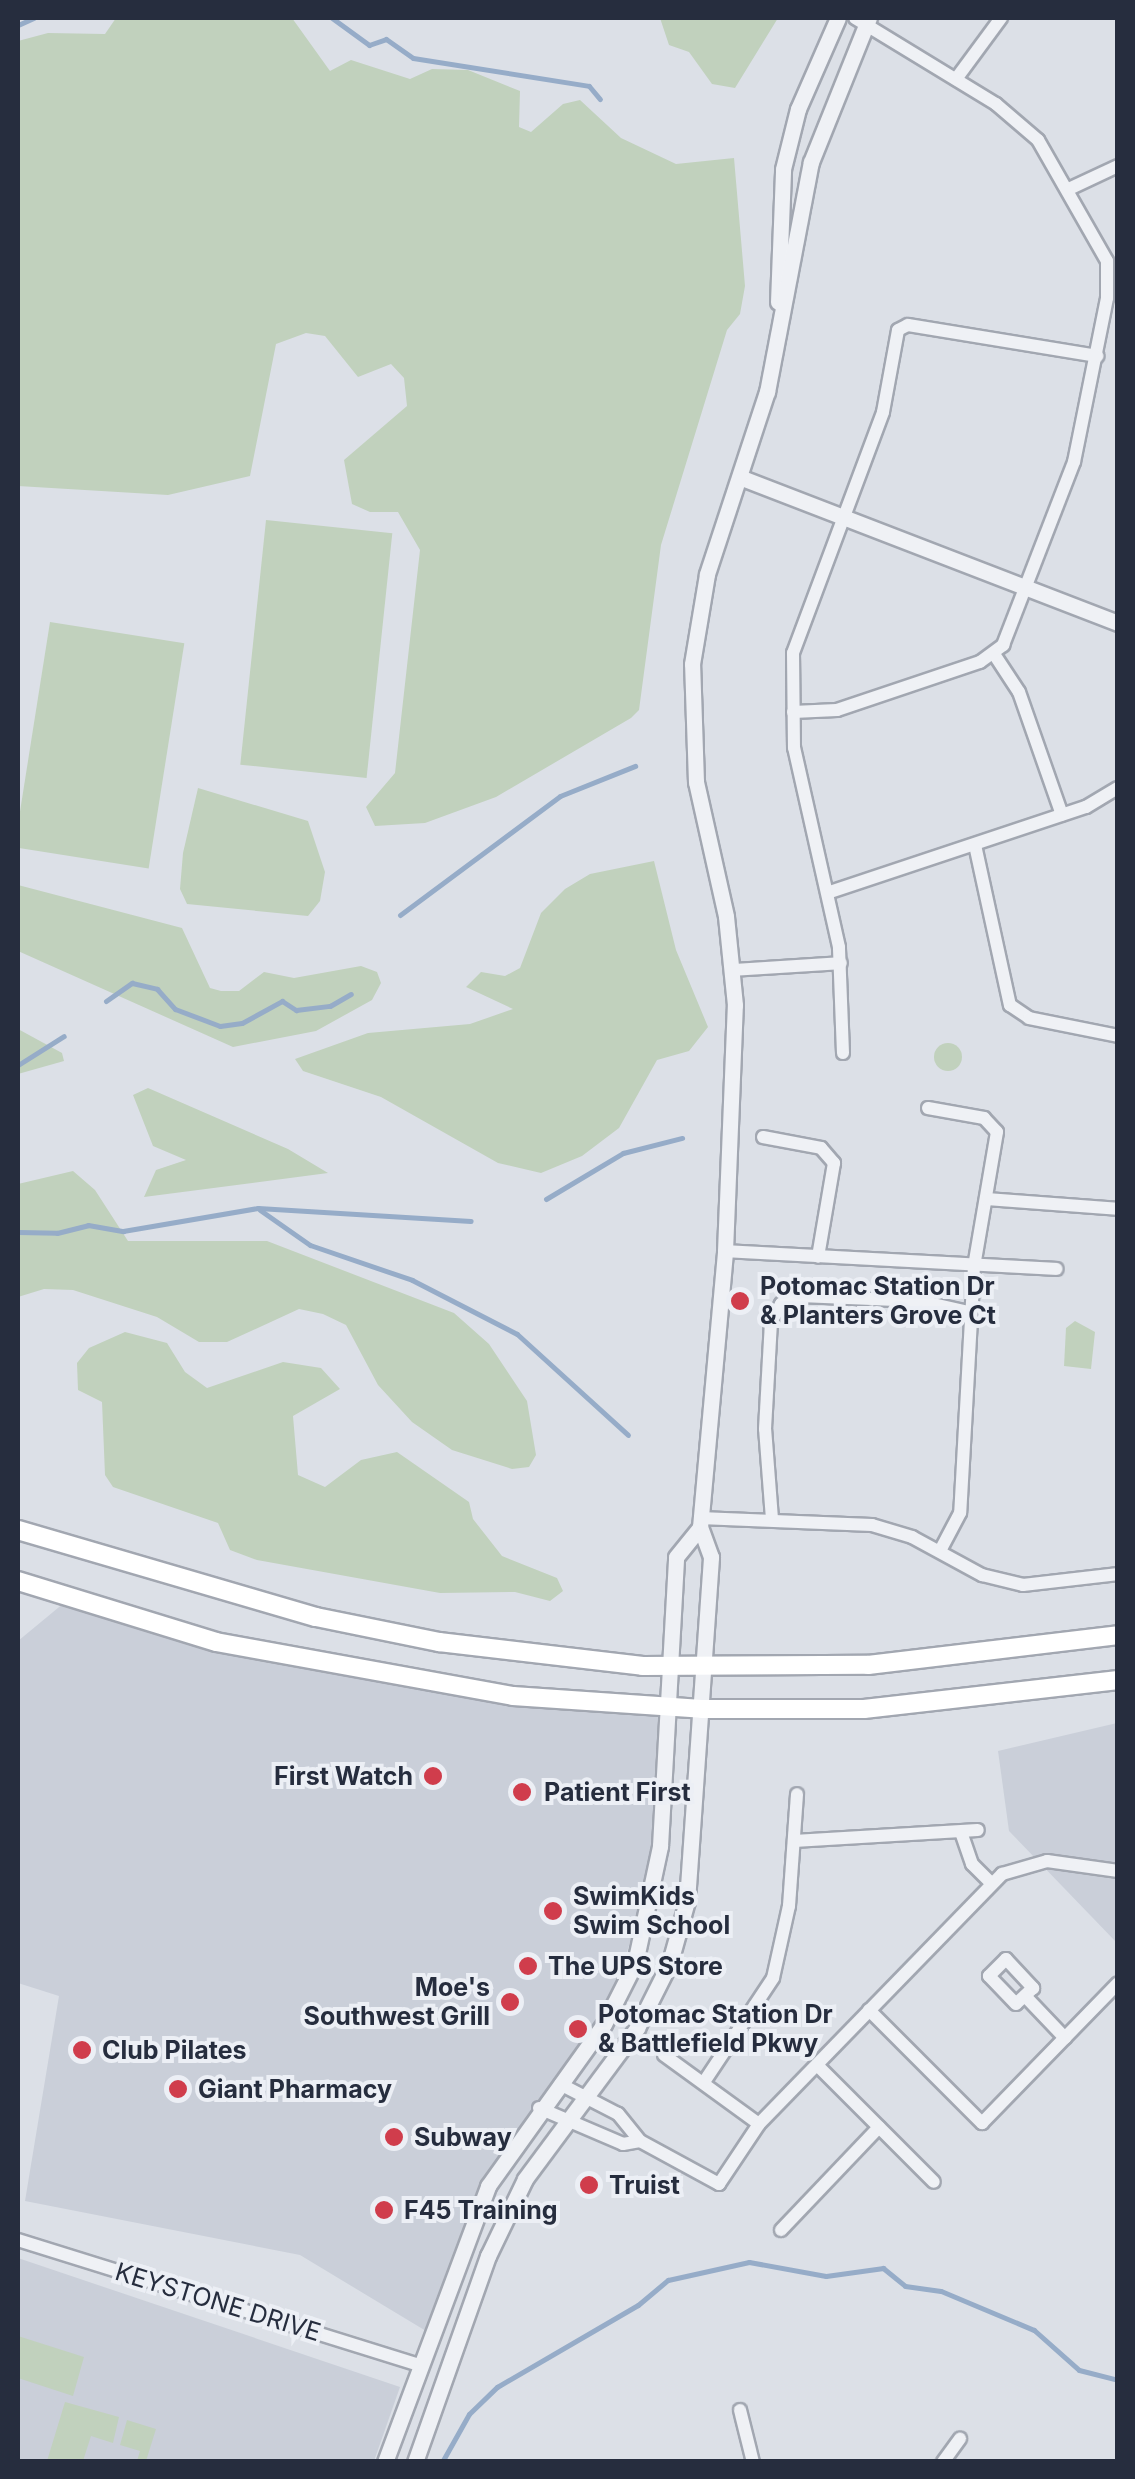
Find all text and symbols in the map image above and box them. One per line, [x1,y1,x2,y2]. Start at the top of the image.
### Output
place label: Potomac Station Dr & Planters Grove Ct [760,1272,996,1331]
marker: Potomac Station Dr & Planters Grove Ct [729,1290,751,1312]
place label: First Watch [274,1761,413,1791]
marker: First Watch [422,1765,444,1787]
place label: Patient First [544,1777,691,1807]
marker: Patient First [509,1779,535,1805]
place label: SwimKids Swim School [573,1882,730,1941]
marker: SwimKids Swim School [542,1900,564,1922]
place label: The UPS Store [548,1951,723,1981]
marker: The UPS Store [517,1955,539,1977]
place label: Moe's Southwest Grill [304,1973,490,2032]
marker: Moe's Southwest Grill [499,1991,521,2013]
place label: Potomac Station Dr & Battlefield Pkwy [598,2000,833,2059]
marker: Potomac Station Dr & Battlefield Pkwy [567,2018,589,2040]
place label: Club Pilates [102,2035,247,2065]
marker: Club Pilates [71,2039,93,2061]
place label: Giant Pharmacy [198,2074,392,2104]
marker: Giant Pharmacy [167,2078,189,2100]
place label: Subway [414,2122,512,2152]
marker: Subway [383,2126,405,2148]
place label: Truist [609,2170,680,2200]
marker: Truist [578,2174,600,2196]
place label: F45 Training [404,2195,558,2225]
marker: F45 Training [373,2199,395,2221]
street label: KEYSTONE DRIVE [112,2256,324,2348]

